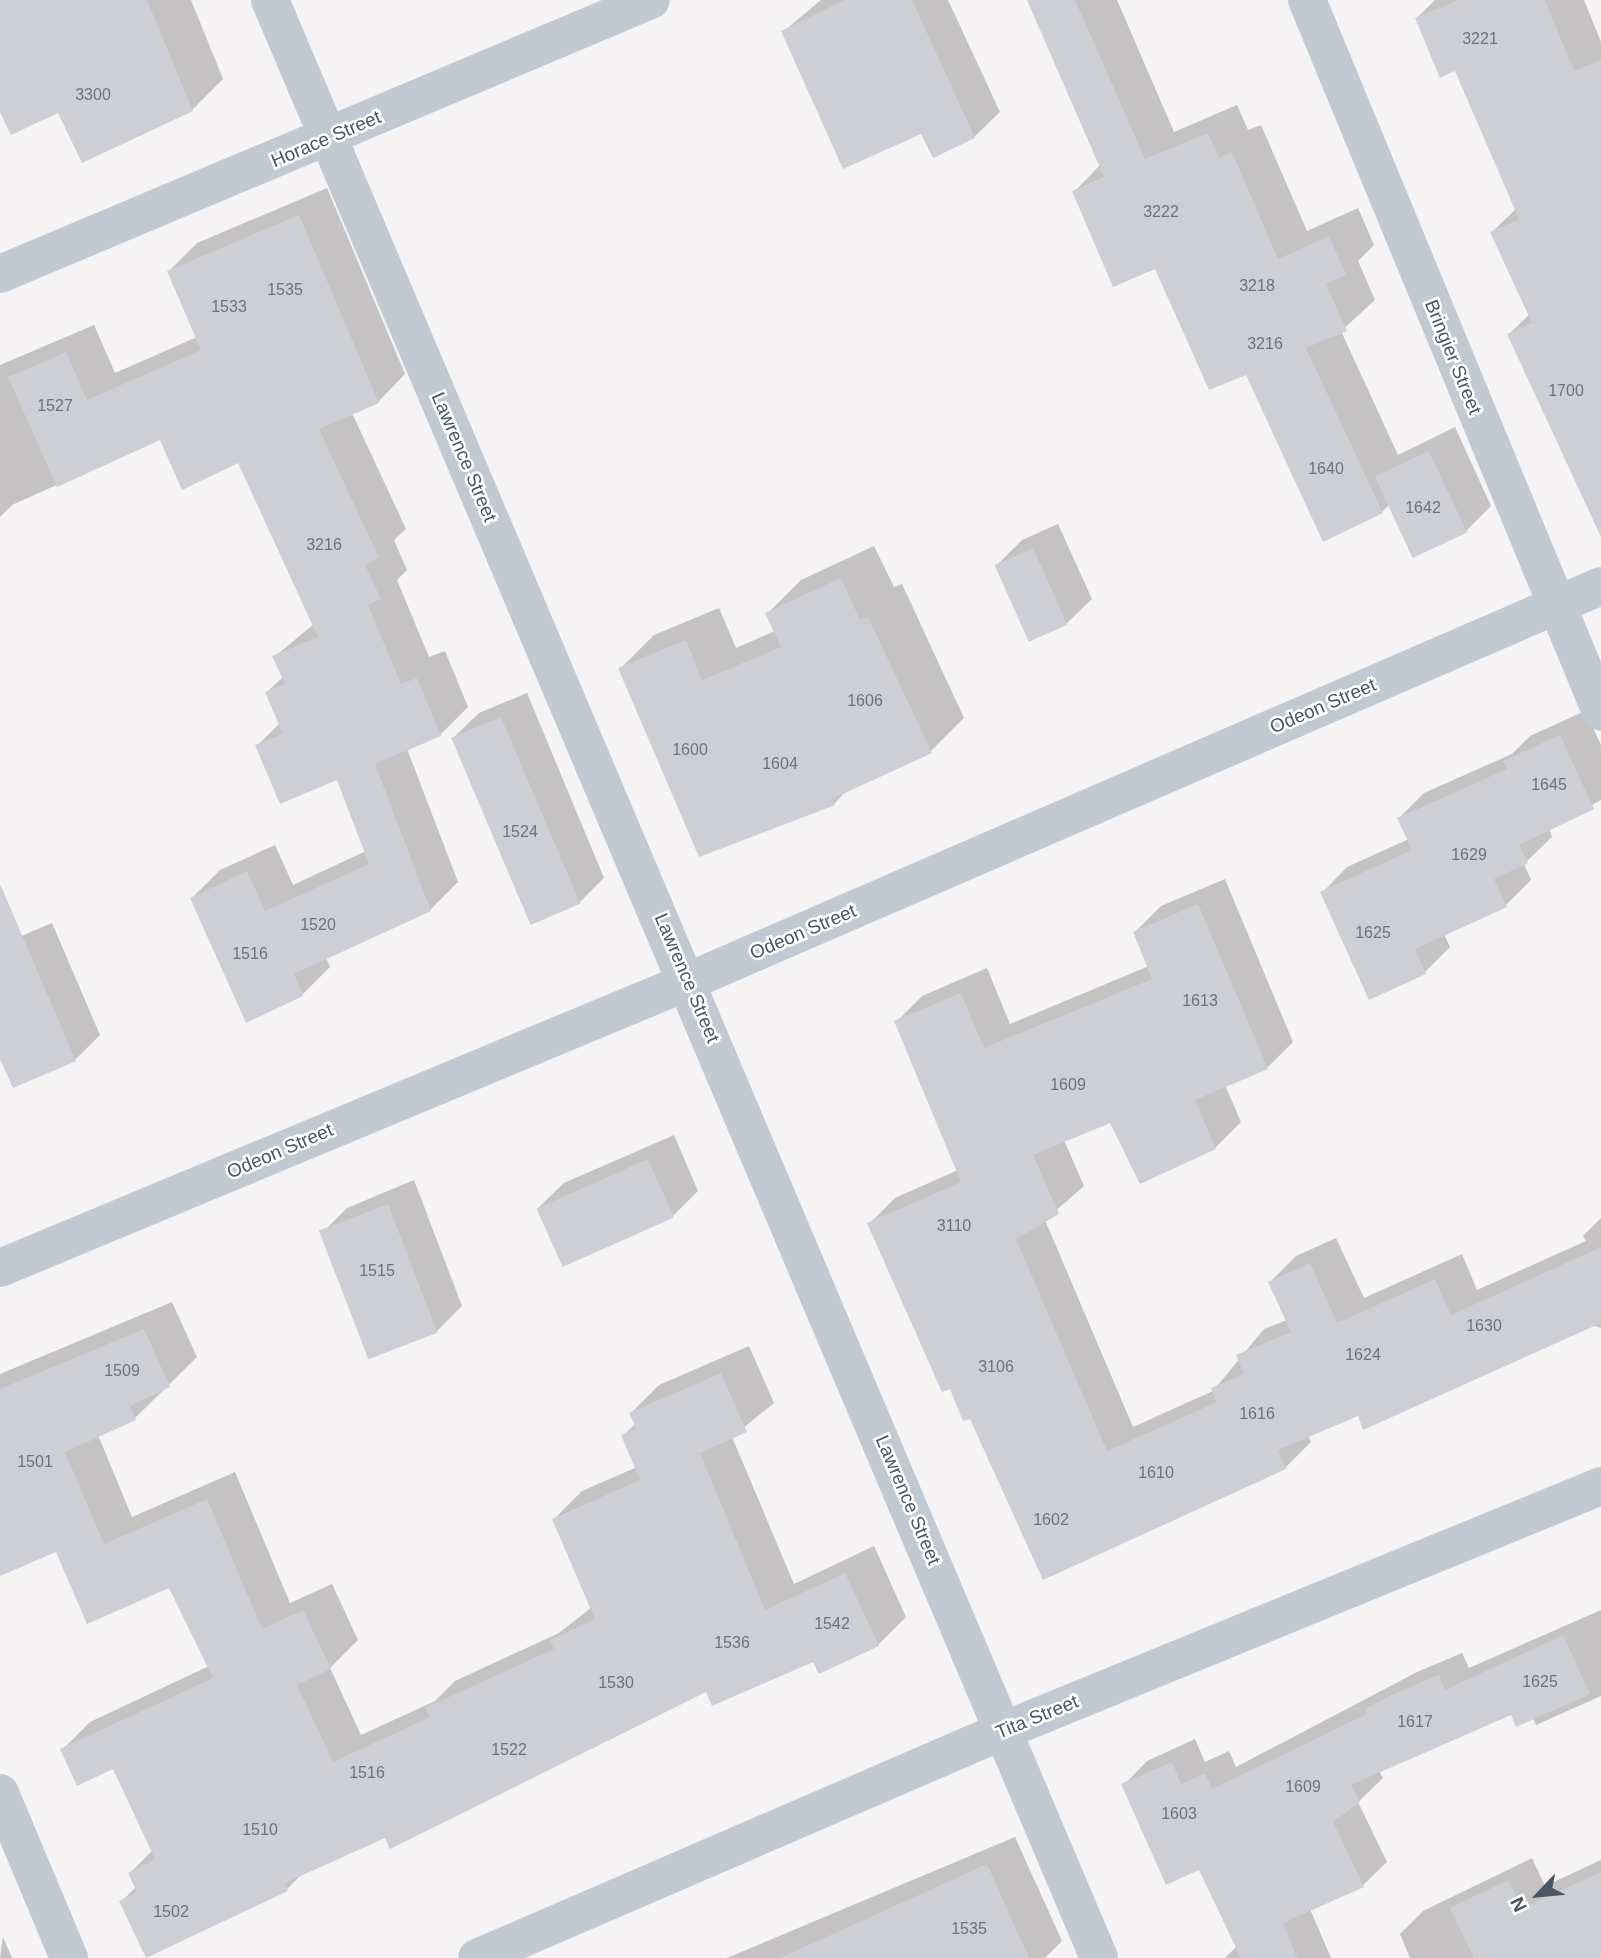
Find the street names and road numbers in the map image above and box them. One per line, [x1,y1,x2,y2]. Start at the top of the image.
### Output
street label: Horace Street [268,106,384,172]
street label: Bringier Street [1420,296,1486,418]
street label: Lawrence Street [426,389,502,525]
street label: Odeon Street [1267,673,1379,739]
street label: Odeon Street [747,899,859,965]
street label: Lawrence Street [649,910,725,1046]
street label: Odeon Street [224,1118,336,1184]
street label: Lawrence Street [870,1432,946,1568]
street label: Tita Street [992,1690,1082,1744]

